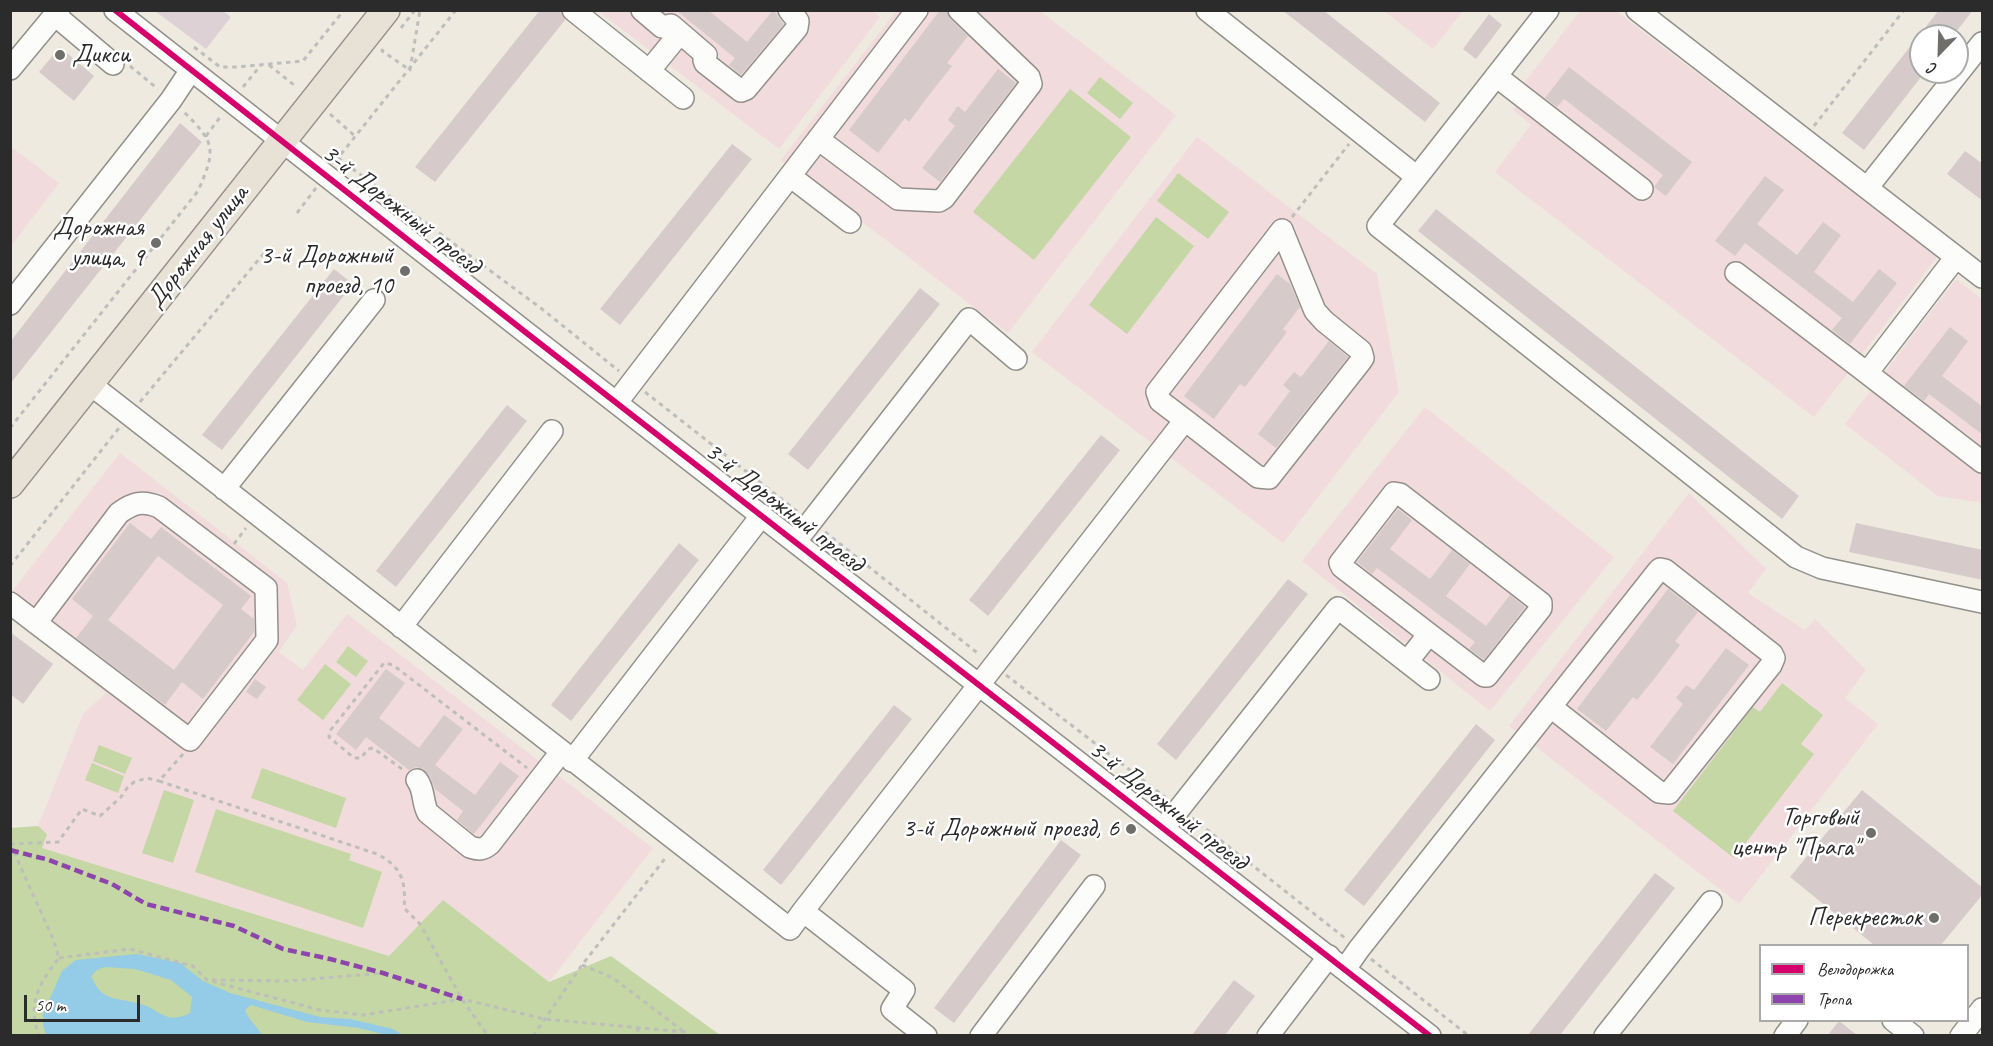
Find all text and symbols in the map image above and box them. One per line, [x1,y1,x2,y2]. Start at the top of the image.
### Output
north arrow [1909,24,1969,84]
place label: Дикси [72,39,130,71]
marker: Дикси [53,48,67,62]
text: С [1925,58,1940,79]
street label: 3-й Дорожный проезд [315,138,487,282]
street label: Дорожная улица [140,179,256,315]
place label: Дорожная улица, 9 [53,212,144,274]
marker: Дорожная улица, 9 [149,236,163,250]
place label: 3-й Дорожный проезд, 10 [260,240,393,302]
marker: 3-й Дорожный проезд, 10 [398,264,412,278]
street label: 3-й Дорожный проезд [698,436,870,580]
street label: 3-й Дорожный проезд [1082,734,1254,878]
place label: Торговый центр "Прага" [1732,802,1859,864]
place label: 3-й Дорожный проезд, 6 [903,813,1119,845]
marker: 3-й Дорожный проезд, 6 [1124,822,1138,836]
marker: Торговый центр "Прага" [1864,826,1878,840]
place label: Перекресток [1808,902,1922,934]
marker: Перекресток [1927,911,1941,925]
legend [1759,944,1969,1022]
text: Велодорожка [1817,958,1893,980]
scale bar [27,983,142,1021]
text: Тропа [1817,988,1851,1010]
text: 50 m [35,994,66,1016]

